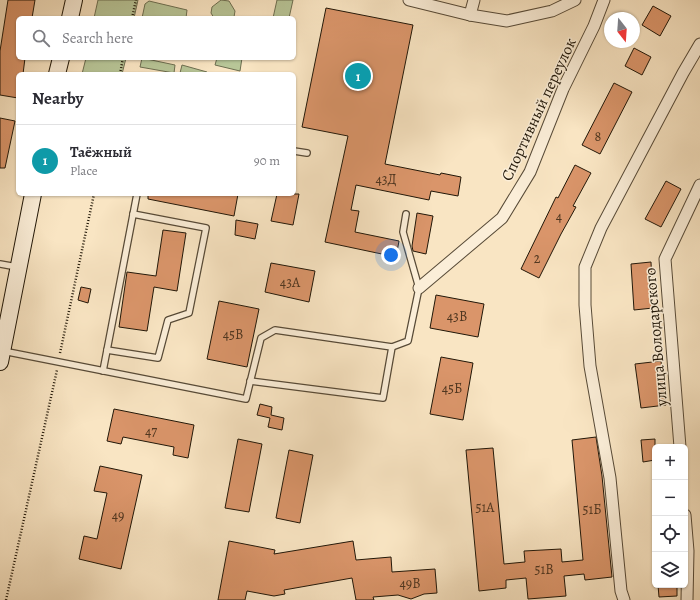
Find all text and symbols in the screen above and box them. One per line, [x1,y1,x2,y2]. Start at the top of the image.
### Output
north arrow [604,12,640,48]
search box [16,16,296,60]
icon: search [30,27,52,49]
text: Search here [62,28,133,48]
street label: Спортивный переулок [496,34,582,185]
pin: 1 [345,61,371,91]
text: Nearby [32,87,83,110]
house number: 8 [595,127,602,146]
text: Таёжный [70,142,132,162]
text: 1 [43,152,47,169]
text: 90 m [254,152,280,169]
text: Place [70,162,98,179]
house number: 43Д [375,170,397,189]
house number: 4 [556,207,562,226]
your location [381,245,401,265]
house number: 2 [534,249,541,268]
street label: улица Володарского [639,267,673,408]
house number: 43А [280,273,301,292]
house number: 43В [447,307,467,326]
house number: 45В [223,325,243,344]
house number: 45Б [442,379,462,398]
house number: 47 [145,422,157,441]
map controls [652,444,688,588]
button: + [652,444,688,480]
button: − [652,480,688,516]
house number: 51А [476,498,495,517]
house number: 51Б [582,500,602,519]
house number: 49 [112,506,124,525]
button: locate [652,516,688,552]
button: layers [652,552,688,588]
house number: 51В [534,560,554,579]
house number: 49В [399,574,421,593]

